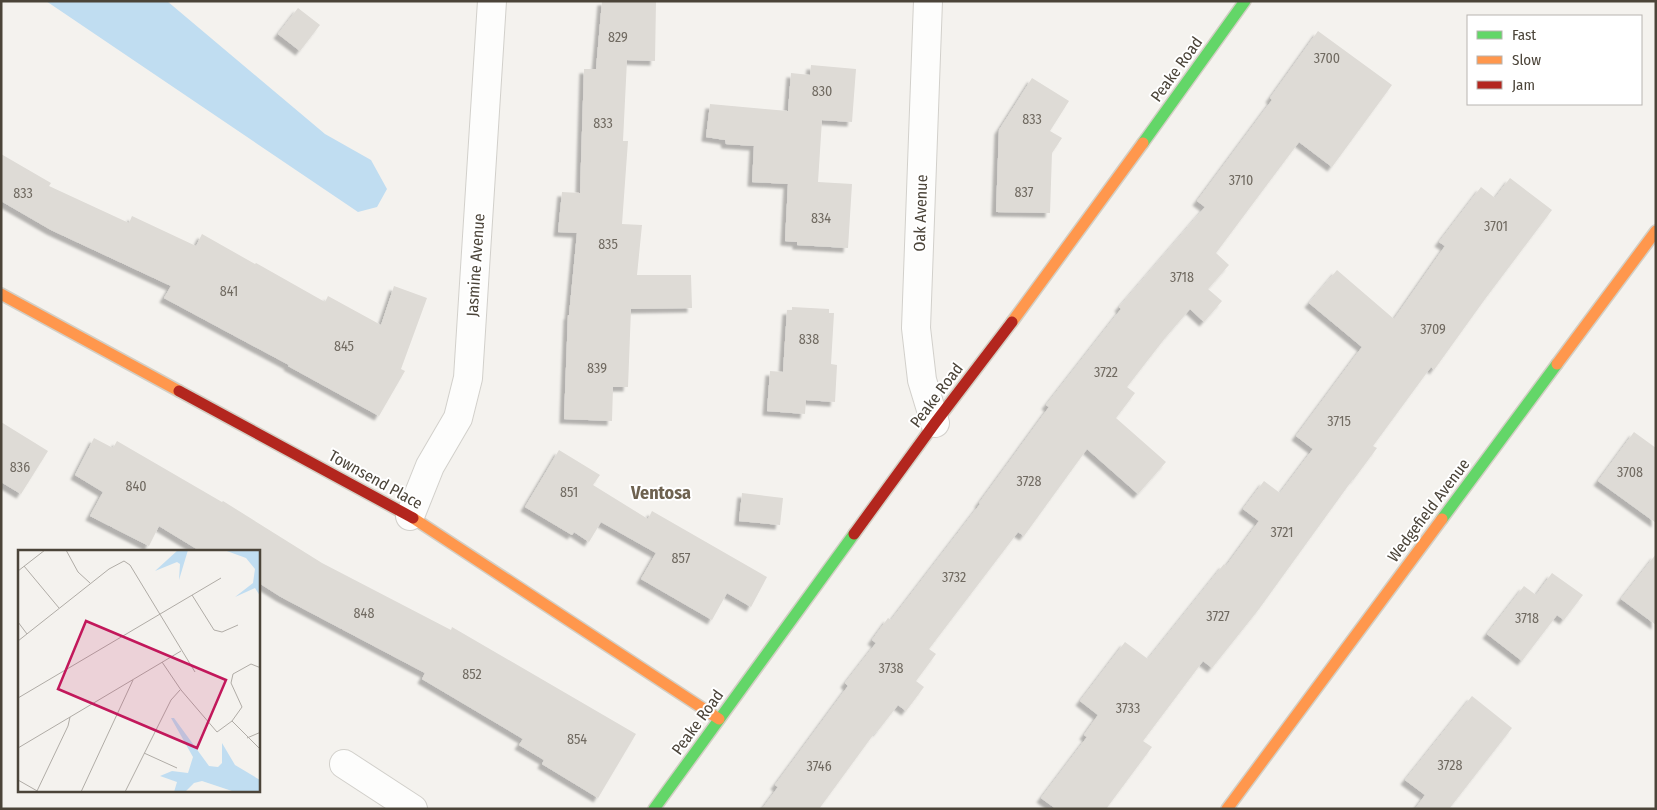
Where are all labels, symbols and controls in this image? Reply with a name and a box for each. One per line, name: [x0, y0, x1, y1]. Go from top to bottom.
legend: [1467, 15, 1642, 105]
text: Fast: [1512, 26, 1536, 44]
house number: 829: [608, 29, 628, 46]
street label: Peake Road: [1146, 33, 1206, 105]
house number: 3700: [1314, 50, 1340, 67]
text: Slow: [1512, 51, 1541, 69]
text: Jam: [1512, 76, 1535, 94]
house number: 830: [812, 83, 832, 100]
house number: 833: [1022, 111, 1042, 128]
house number: 833: [593, 115, 613, 132]
house number: 3710: [1229, 172, 1253, 189]
street label: Oak Avenue: [910, 174, 931, 252]
house number: 837: [1015, 184, 1034, 201]
house number: 833: [13, 185, 33, 202]
house number: 834: [811, 210, 831, 227]
street label: Jasmine Avenue: [462, 213, 489, 317]
house number: 3701: [1484, 218, 1508, 235]
house number: 835: [598, 236, 618, 253]
house number: 3718: [1170, 269, 1194, 286]
house number: 841: [220, 283, 238, 300]
house number: 3709: [1420, 321, 1446, 338]
house number: 838: [799, 331, 819, 348]
house number: 845: [334, 338, 354, 355]
street label: Peake Road: [906, 359, 967, 431]
house number: 839: [587, 360, 607, 377]
house number: 3722: [1094, 364, 1118, 381]
house number: 3715: [1327, 413, 1351, 430]
street label: Townsend Place: [326, 446, 426, 513]
street label: Wedgefield Avenue: [1383, 455, 1473, 566]
house number: 836: [10, 459, 30, 476]
house number: 3708: [1617, 464, 1643, 481]
house number: 3728: [1017, 473, 1041, 490]
house number: 840: [125, 478, 147, 495]
district label: Ventosa: [630, 482, 691, 504]
house number: 851: [560, 484, 578, 501]
house number: 3721: [1270, 524, 1294, 541]
inset map: [18, 550, 260, 792]
house number: 857: [672, 550, 691, 567]
house number: 3732: [942, 569, 966, 586]
house number: 848: [354, 605, 374, 622]
house number: 3727: [1206, 608, 1230, 625]
house number: 3718: [1515, 610, 1539, 627]
house number: 3738: [878, 660, 904, 677]
house number: 852: [462, 666, 482, 683]
street label: Peake Road: [667, 686, 727, 758]
house number: 3733: [1116, 700, 1140, 717]
house number: 854: [567, 731, 587, 748]
house number: 3728: [1438, 757, 1462, 774]
house number: 3746: [806, 758, 832, 775]

